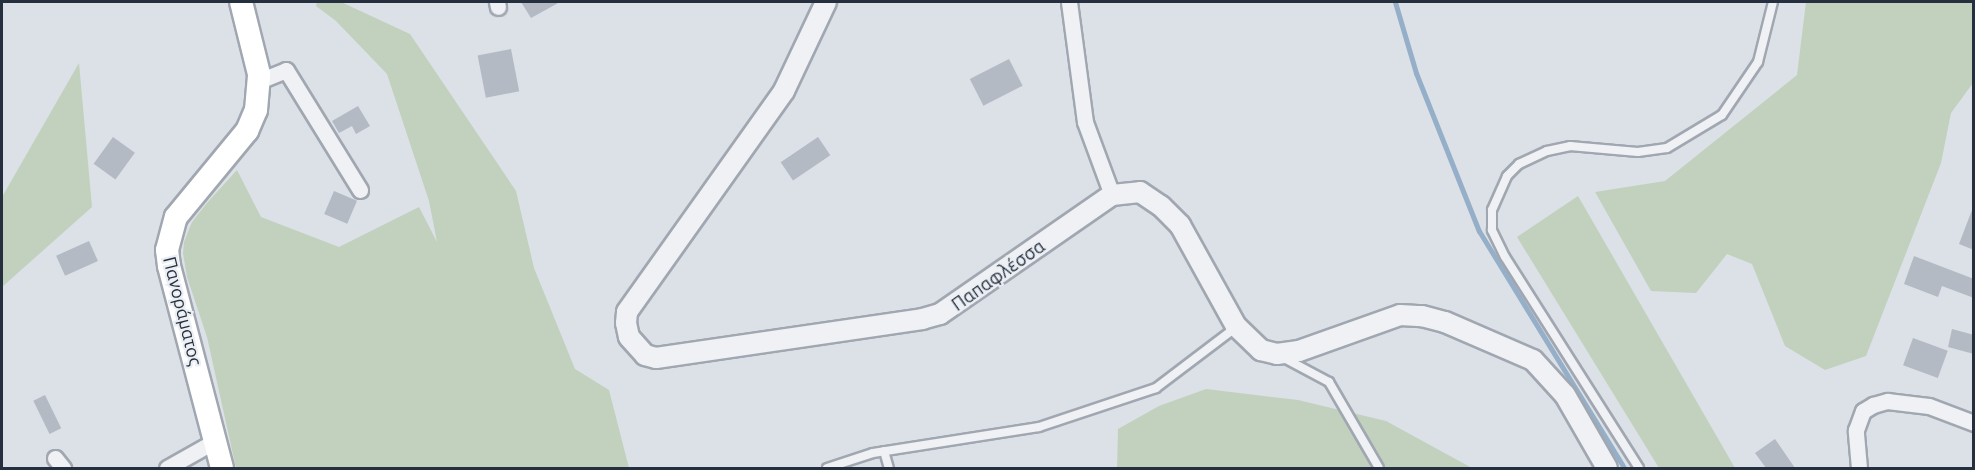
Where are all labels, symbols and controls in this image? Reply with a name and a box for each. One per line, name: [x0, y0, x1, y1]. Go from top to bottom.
street label: Παπαφλέσσα: [947, 235, 1049, 315]
street label: Πανοράματος: [159, 254, 207, 368]

